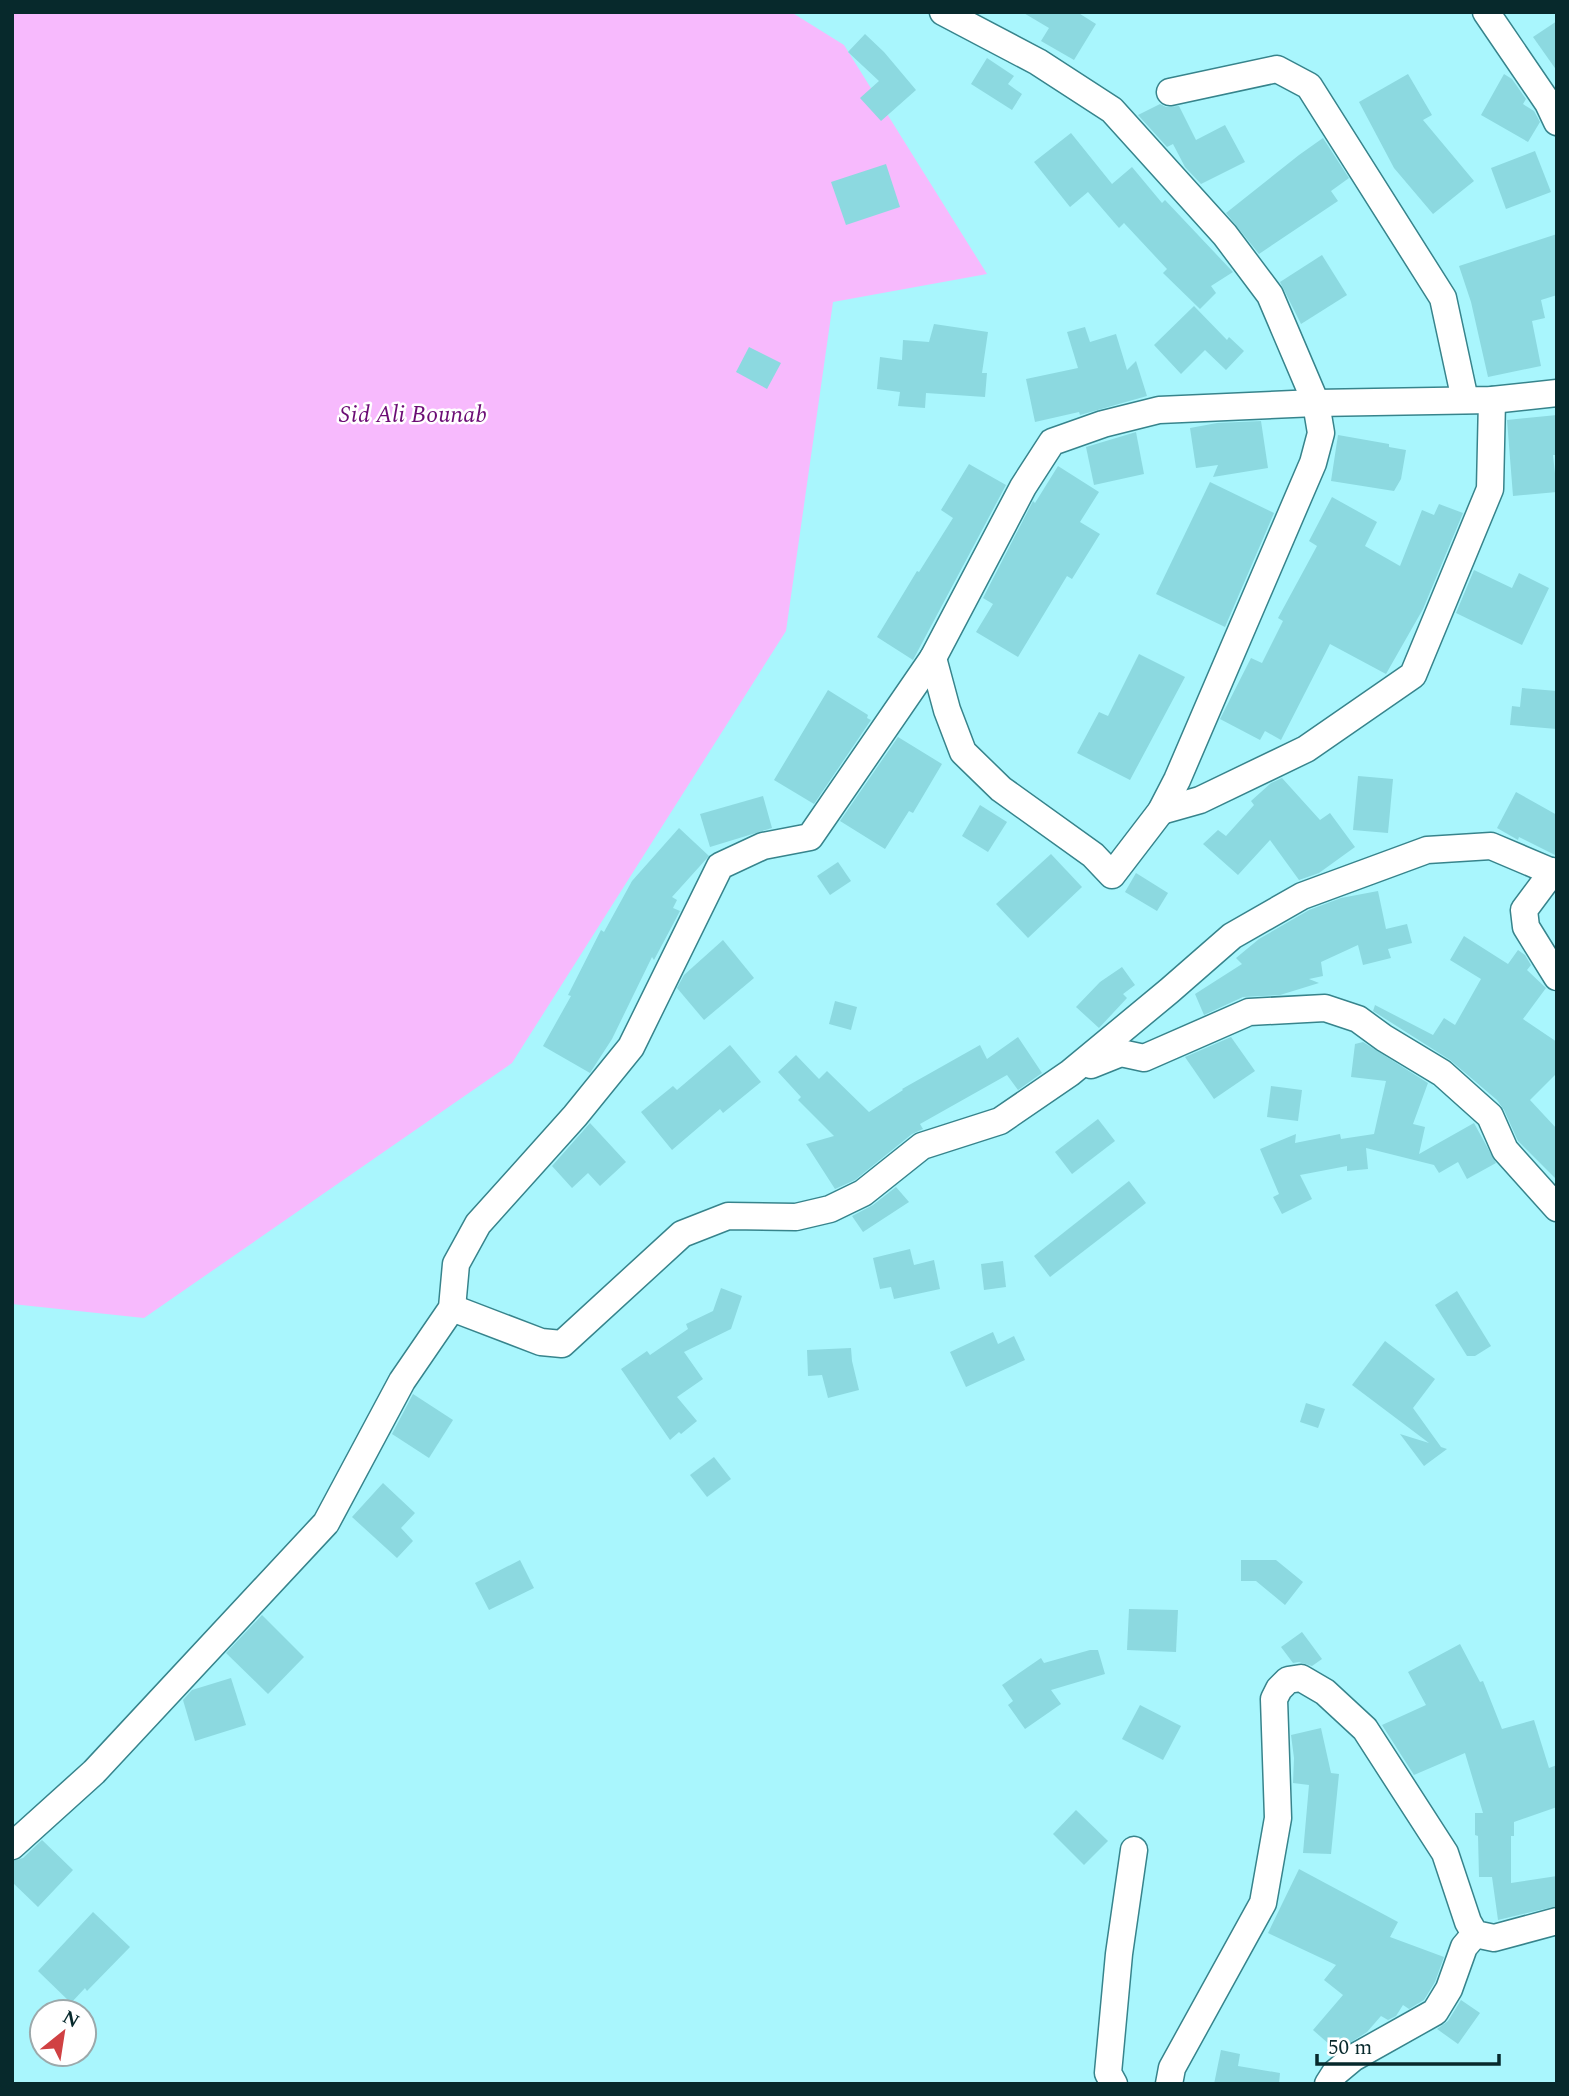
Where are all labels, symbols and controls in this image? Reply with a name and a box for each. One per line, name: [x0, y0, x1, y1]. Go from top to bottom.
park label: Sid Ali Bounab: [339, 397, 487, 433]
north arrow: [28, 1998, 98, 2068]
text: N: [57, 2003, 85, 2036]
scale bar: [1317, 2022, 1499, 2066]
text: 50 m: [1328, 2032, 1372, 2064]

